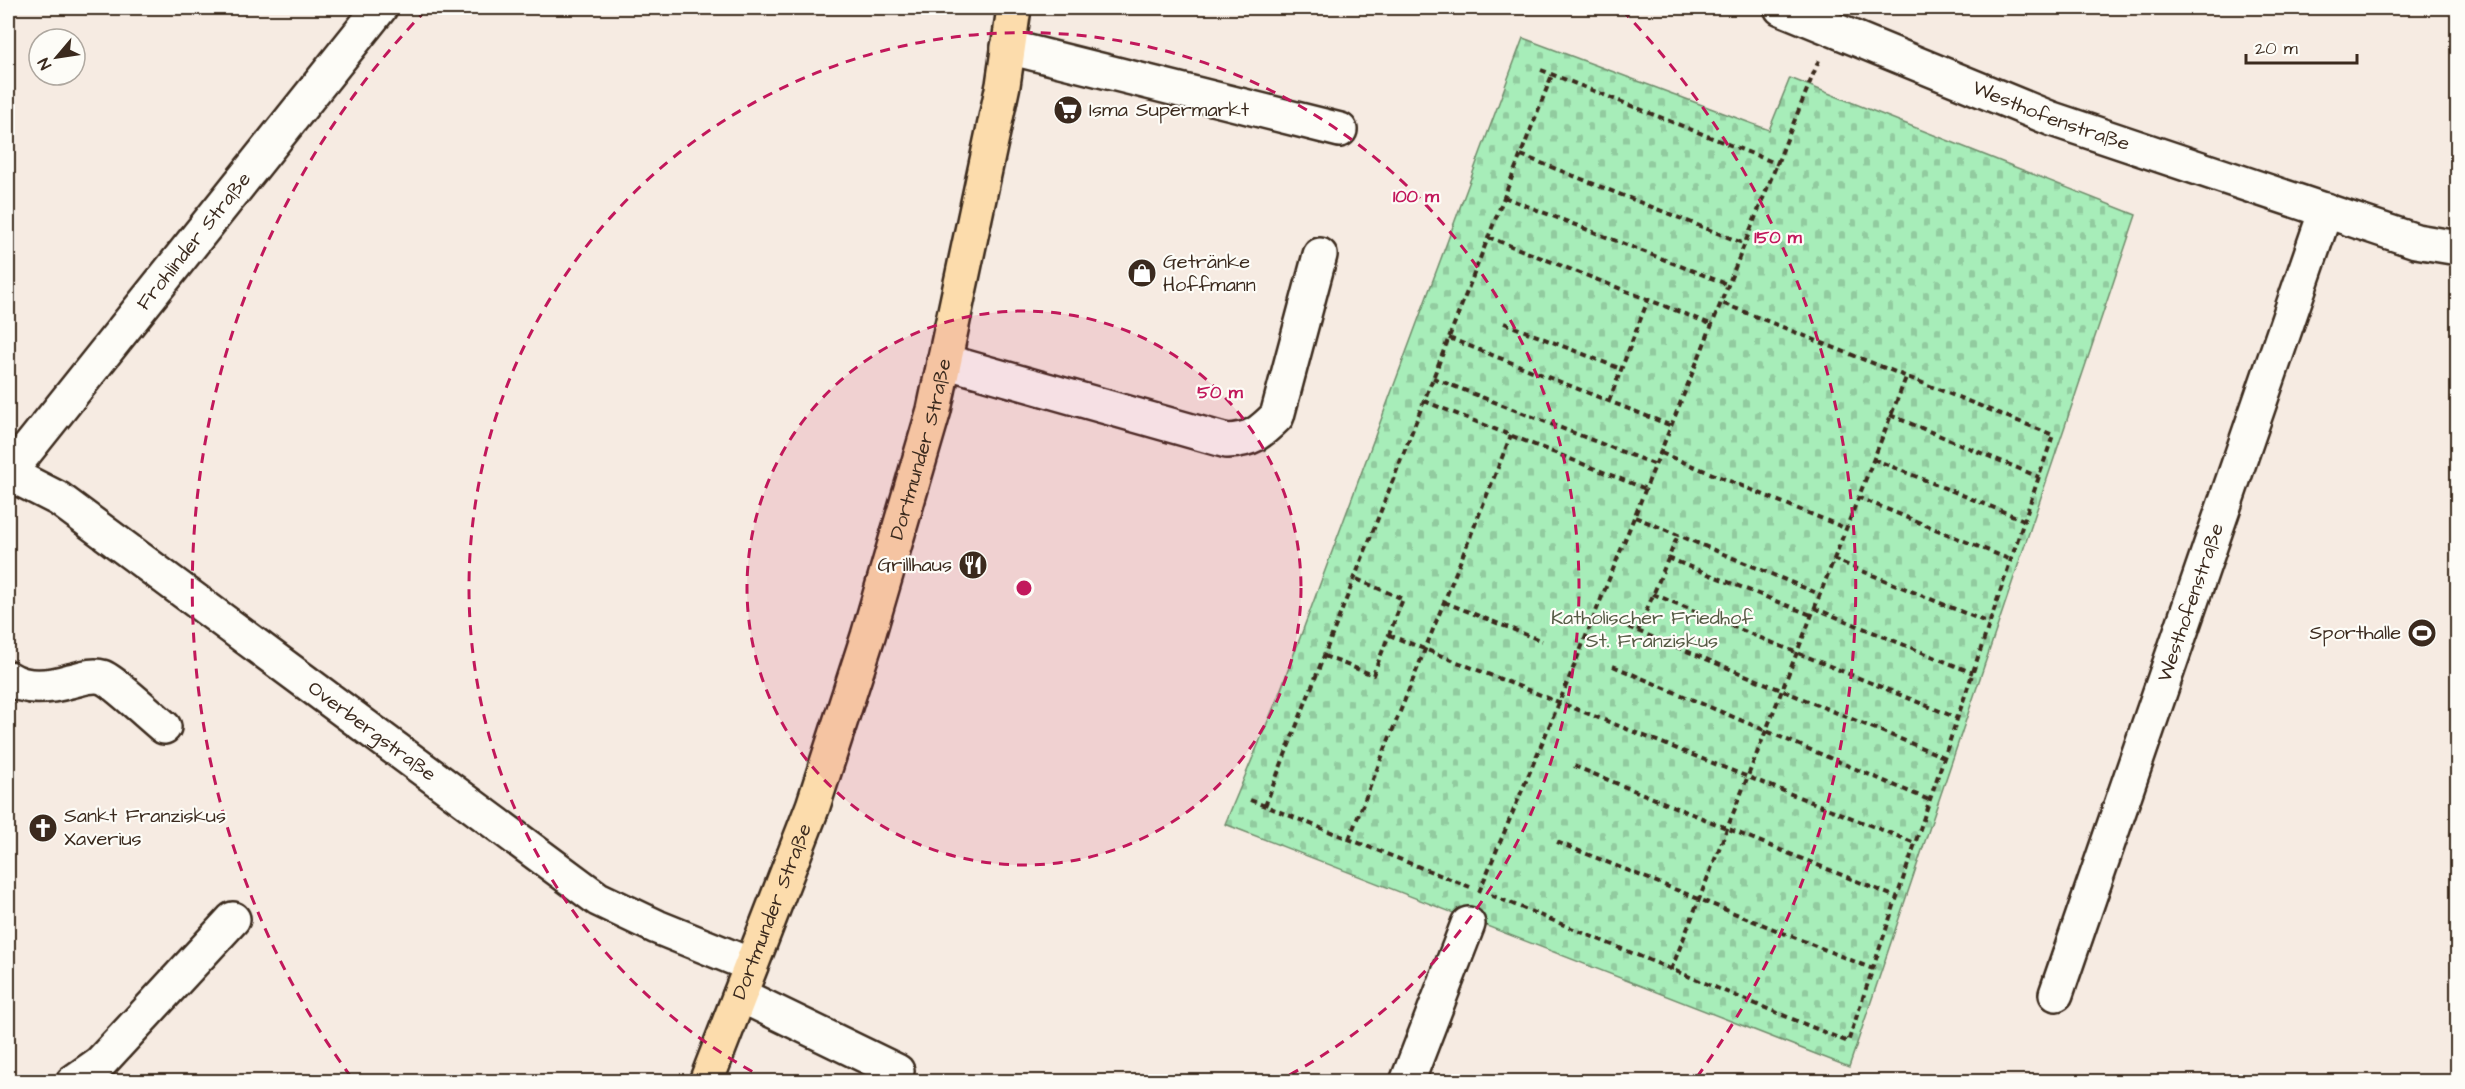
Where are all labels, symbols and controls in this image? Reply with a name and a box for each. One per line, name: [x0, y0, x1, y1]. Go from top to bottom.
north arrow: [27, 27, 87, 87]
scale bar: [2246, 27, 2357, 65]
text: 20 m: [2255, 36, 2298, 61]
text: N: [33, 54, 57, 74]
street label: Westhofenstraße: [1968, 74, 2134, 158]
supermarket icon: Isma Supermarkt: [1052, 94, 1084, 126]
place label: Isma Supermarkt: [1089, 96, 1249, 124]
street label: Frohlinder Straße: [130, 166, 258, 316]
text: 100 m: [1393, 184, 1440, 209]
text: 150 m: [1754, 225, 1803, 250]
place label: Getränke Hoffmann: [1163, 248, 1256, 299]
shop icon: Getränke Hoffmann: [1126, 257, 1158, 289]
street label: Dortmunder Straße: [883, 356, 959, 543]
text: 50 m: [1197, 380, 1244, 405]
street label: Westhofenstraße: [2151, 519, 2231, 686]
restaurant icon: Grillhaus: [957, 549, 989, 581]
place label: Grillhaus: [878, 551, 952, 579]
centre of rings: [1014, 578, 1034, 598]
park label: Katholischer Friedhof St. Franziskus: [1551, 604, 1753, 655]
sports icon: Sporthalle: [2406, 617, 2438, 649]
place label: Sporthalle: [2309, 619, 2401, 647]
street label: Overbergstraße: [302, 674, 442, 788]
place label: Sankt Franziskus Xaverius: [64, 802, 226, 853]
church icon: Sankt Franziskus Xaverius: [27, 812, 59, 844]
street label: Dortmunder Straße: [725, 819, 819, 1003]

